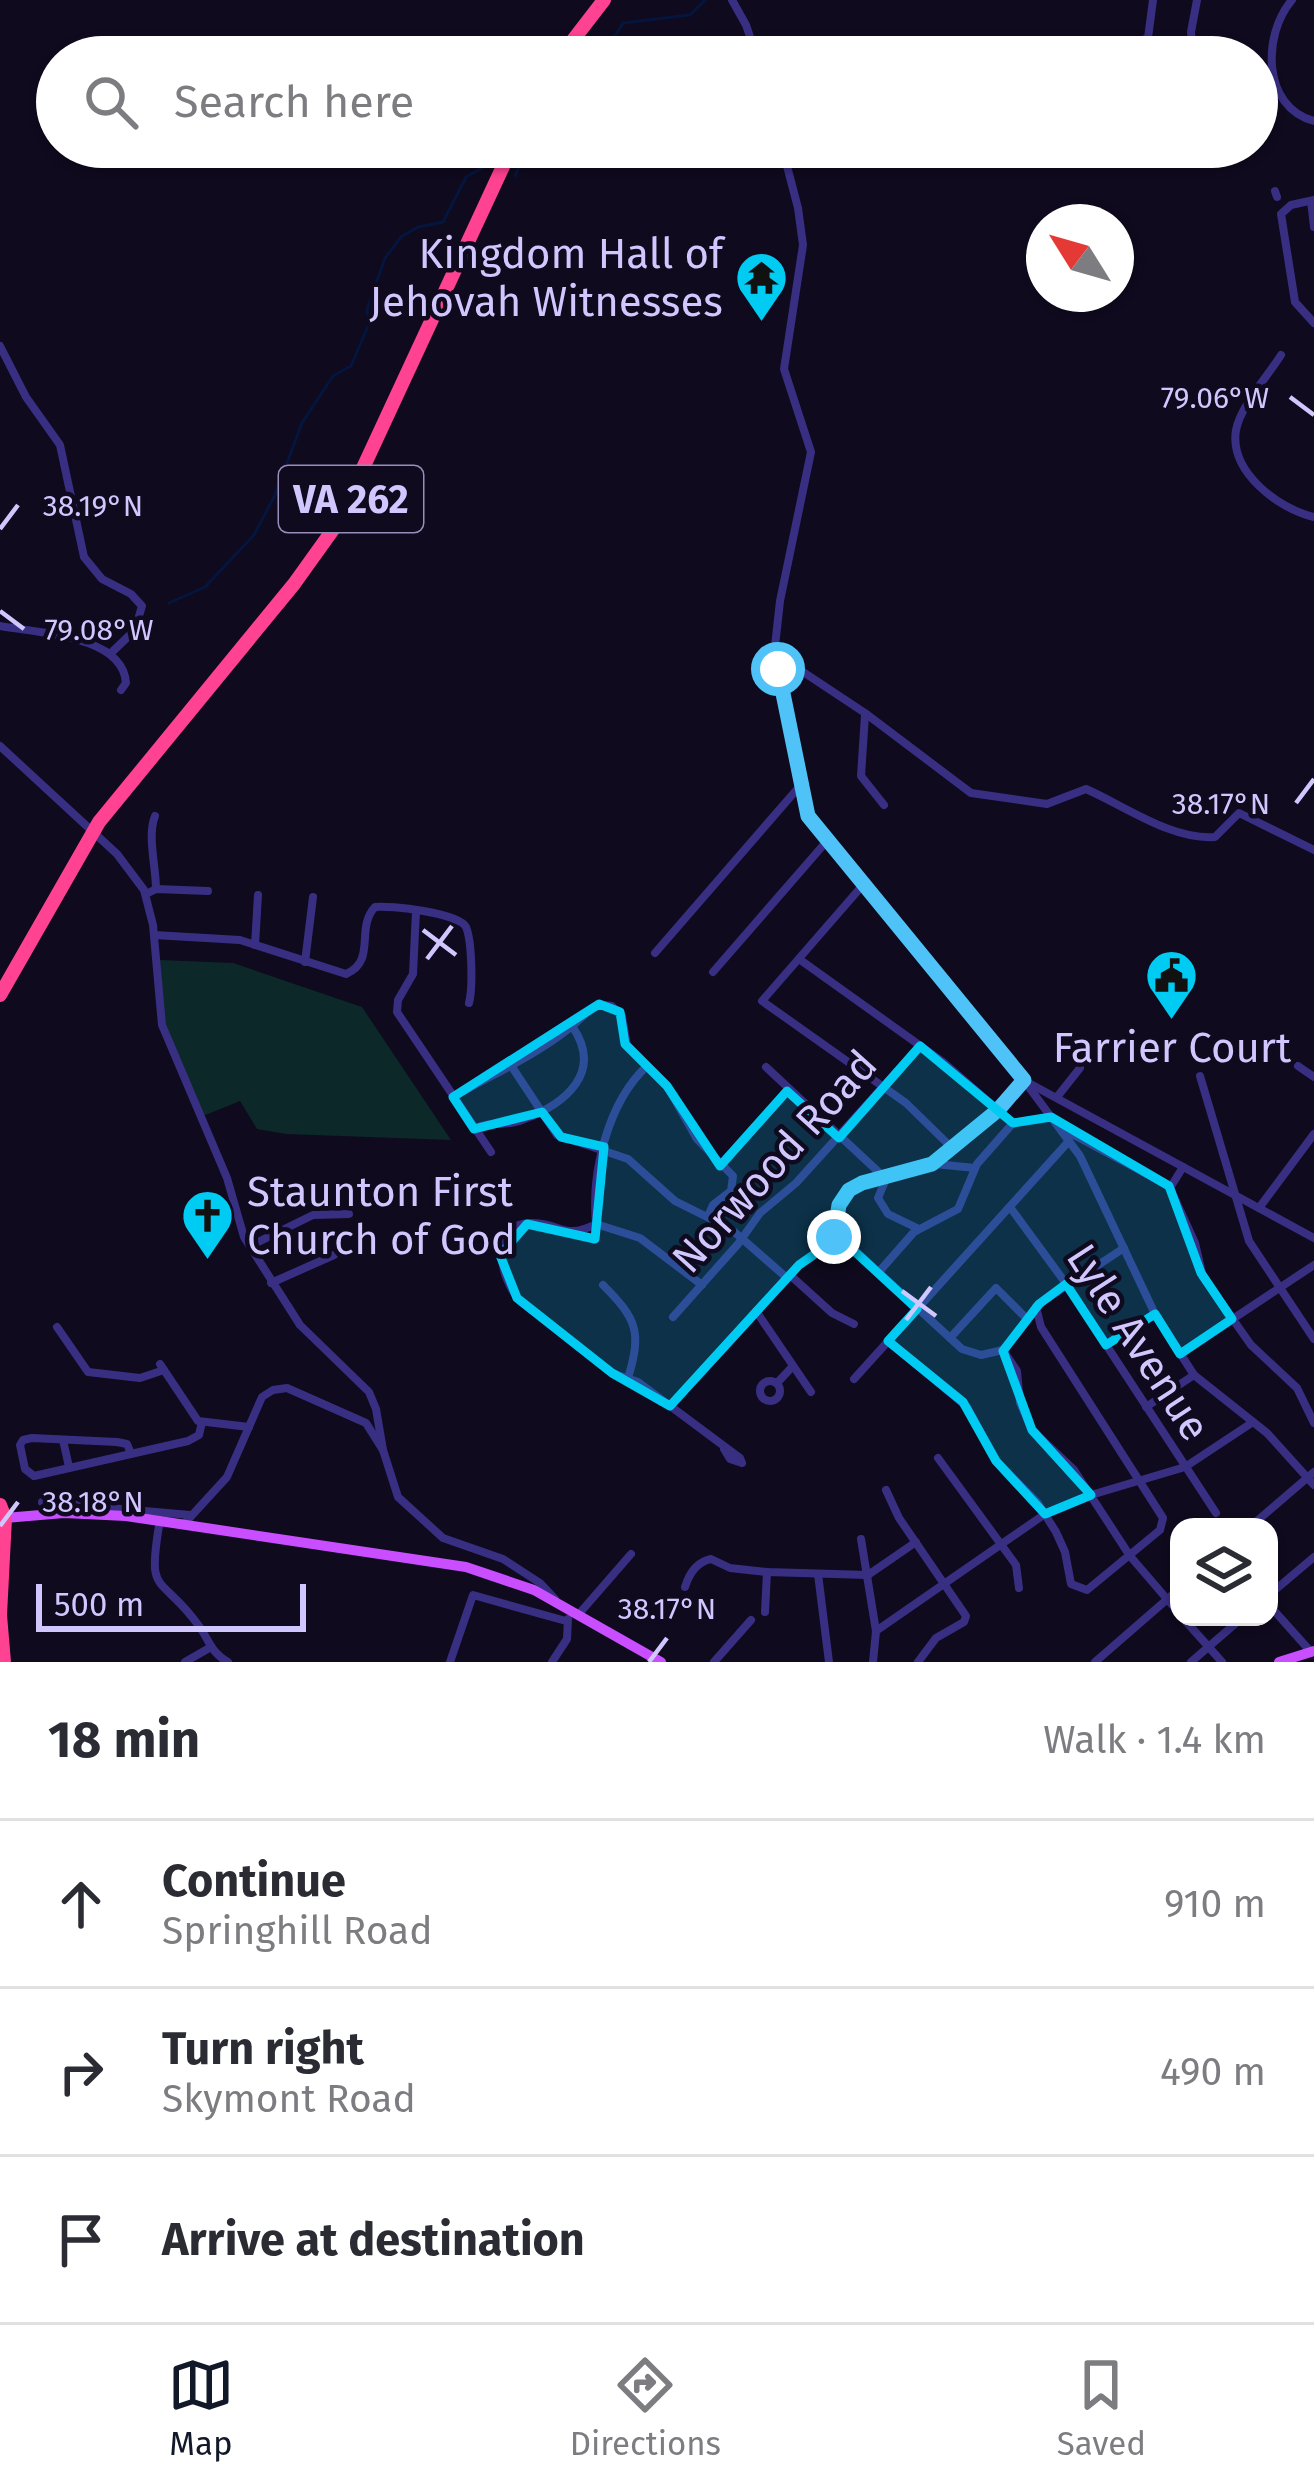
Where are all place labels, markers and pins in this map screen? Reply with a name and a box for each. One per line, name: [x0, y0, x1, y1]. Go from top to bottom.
place label: Kingdom Hall of Jehovah Witnesses: [369, 229, 726, 327]
temple icon: Kingdom Hall of Jehovah Witnesses: [734, 249, 790, 323]
public building icon: Farrier Court: [1144, 947, 1200, 1021]
place label: Farrier Court: [1053, 1023, 1292, 1073]
place label: Staunton First Church of God: [247, 1167, 516, 1265]
church icon: Staunton First Church of God: [180, 1187, 236, 1261]

